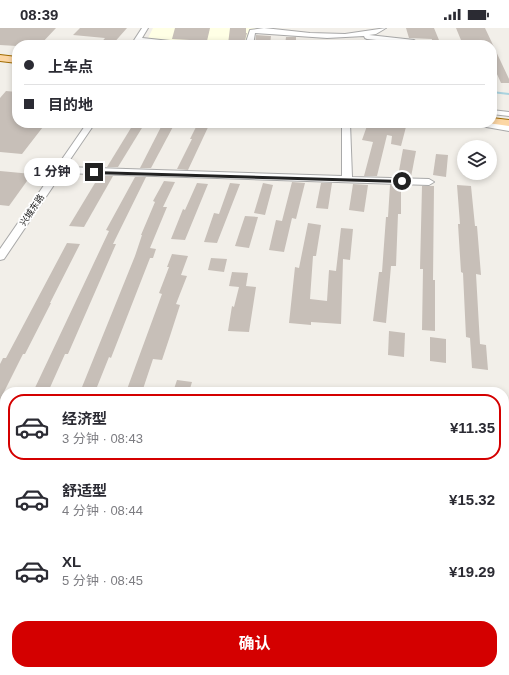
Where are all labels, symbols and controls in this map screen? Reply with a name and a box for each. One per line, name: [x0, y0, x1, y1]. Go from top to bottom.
text: 08:39: [20, 6, 58, 23]
text: 上车点: [48, 58, 93, 75]
text: 目的地: [48, 96, 93, 113]
map controls: [457, 140, 497, 180]
button: layers: [457, 140, 497, 180]
callout: 1 分钟: [24, 158, 80, 186]
route end: [85, 163, 103, 181]
text: 1 分钟: [34, 164, 70, 179]
route start: [393, 172, 411, 190]
street label: 兴城东路: [18, 192, 46, 228]
icon: car: [14, 409, 50, 445]
text: 经济型: [62, 410, 107, 427]
text: ¥11.35: [450, 419, 495, 436]
text: 3 分钟 · 08:43: [62, 431, 143, 446]
icon: car: [14, 481, 50, 517]
text: 舒适型: [62, 482, 107, 499]
text: ¥15.32: [449, 491, 495, 508]
text: 4 分钟 · 08:44: [62, 503, 143, 518]
icon: car: [14, 553, 50, 589]
text: XL: [62, 553, 81, 570]
text: ¥19.29: [449, 563, 495, 580]
text: 5 分钟 · 08:45: [62, 573, 143, 588]
button: 确认: [12, 621, 497, 667]

